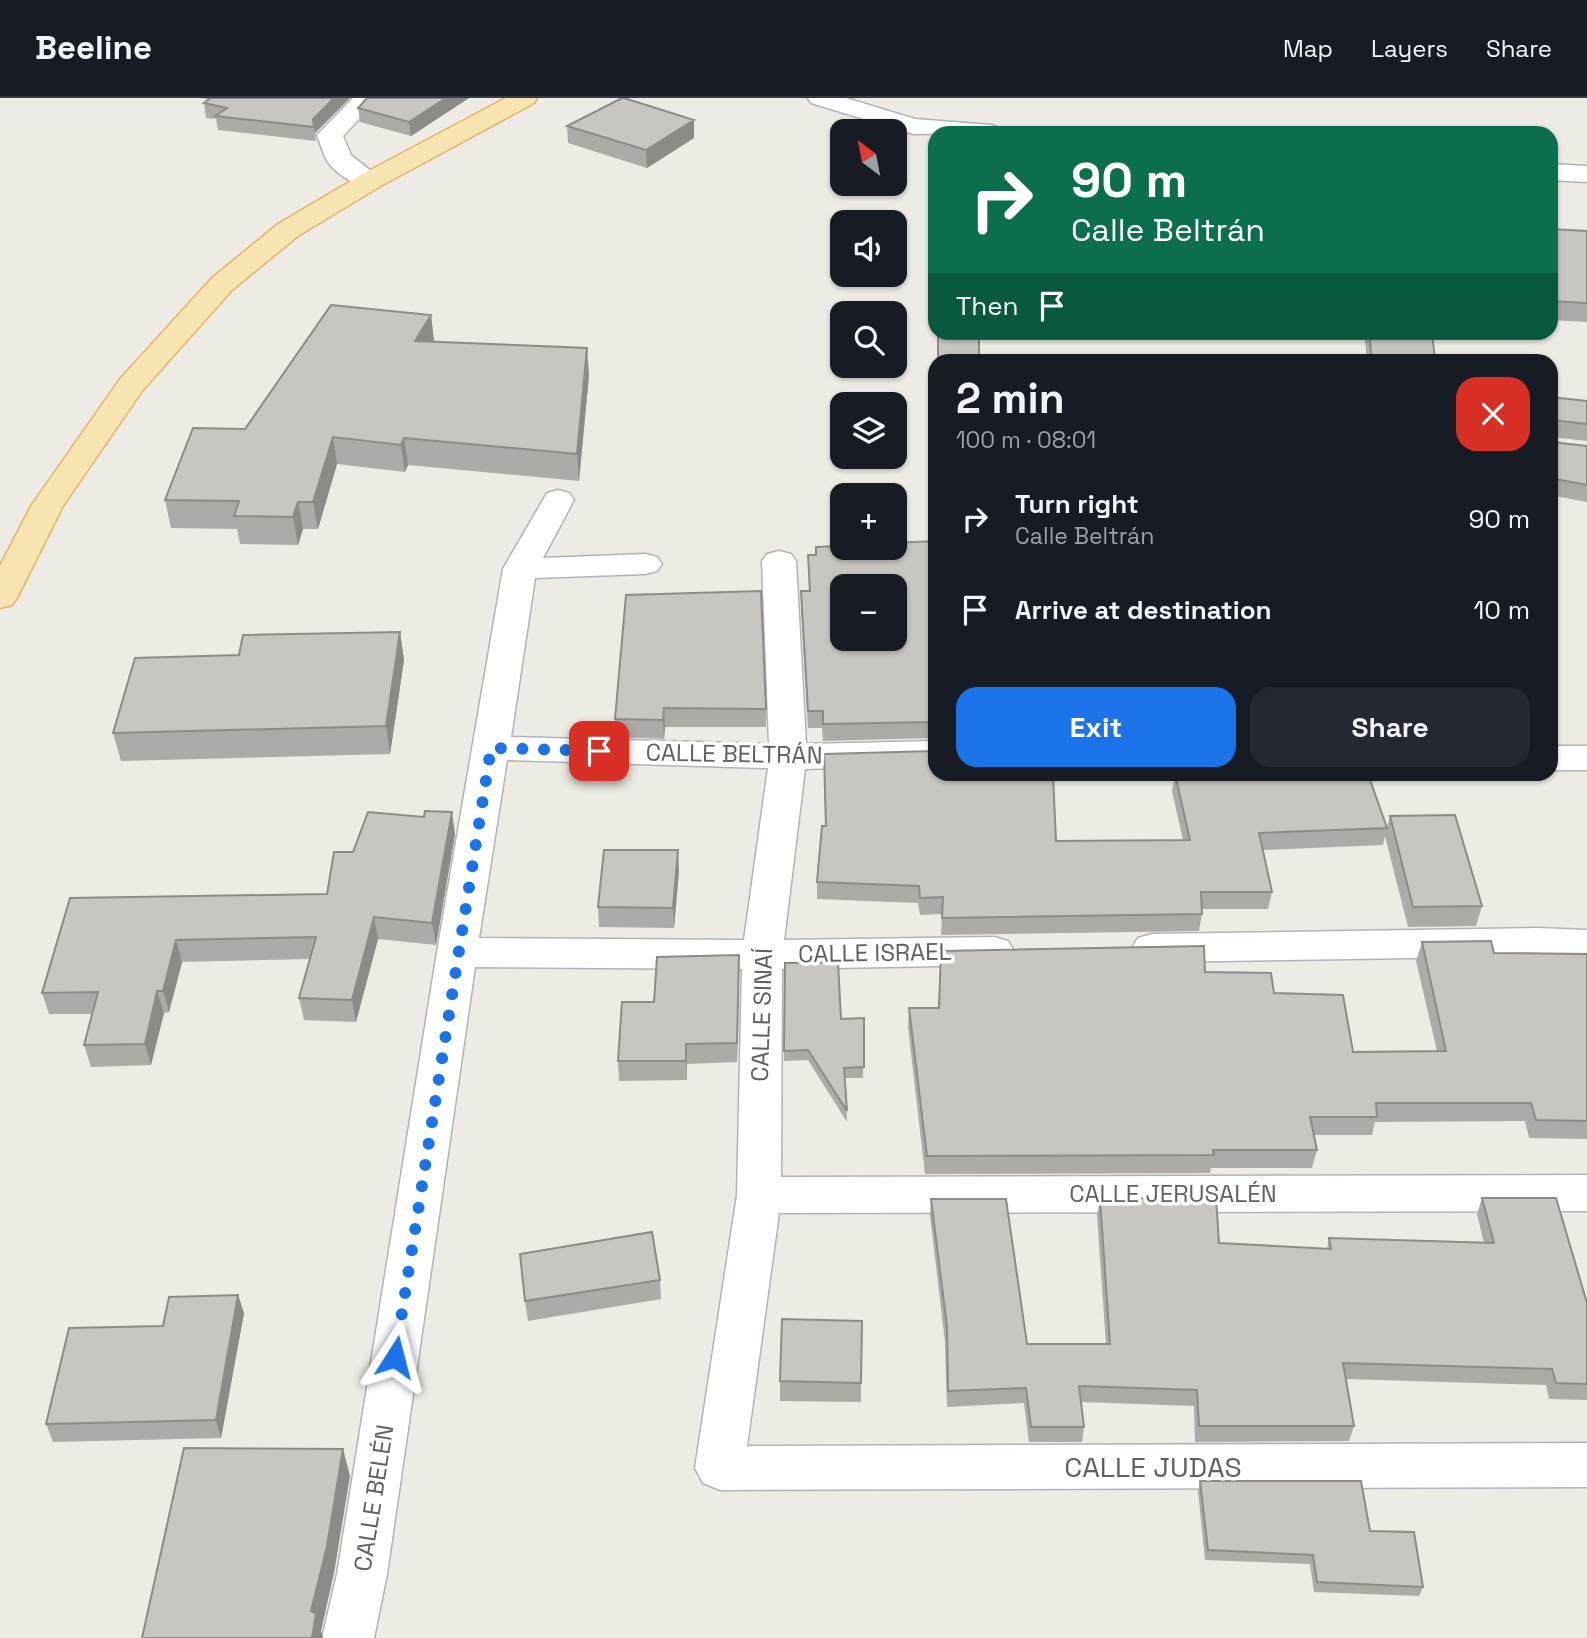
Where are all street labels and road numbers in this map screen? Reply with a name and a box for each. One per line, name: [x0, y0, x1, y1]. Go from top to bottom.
street label: CALLE BELTRÁN: [645, 736, 823, 771]
street label: CALLE ISRAEL: [798, 936, 952, 969]
street label: CALLE SINAÍ: [744, 947, 779, 1082]
street label: CALLE JERUSALÉN: [1069, 1178, 1277, 1209]
street label: CALLE BELÉN: [347, 1422, 400, 1574]
street label: CALLE JUDAS: [1064, 1449, 1242, 1485]

